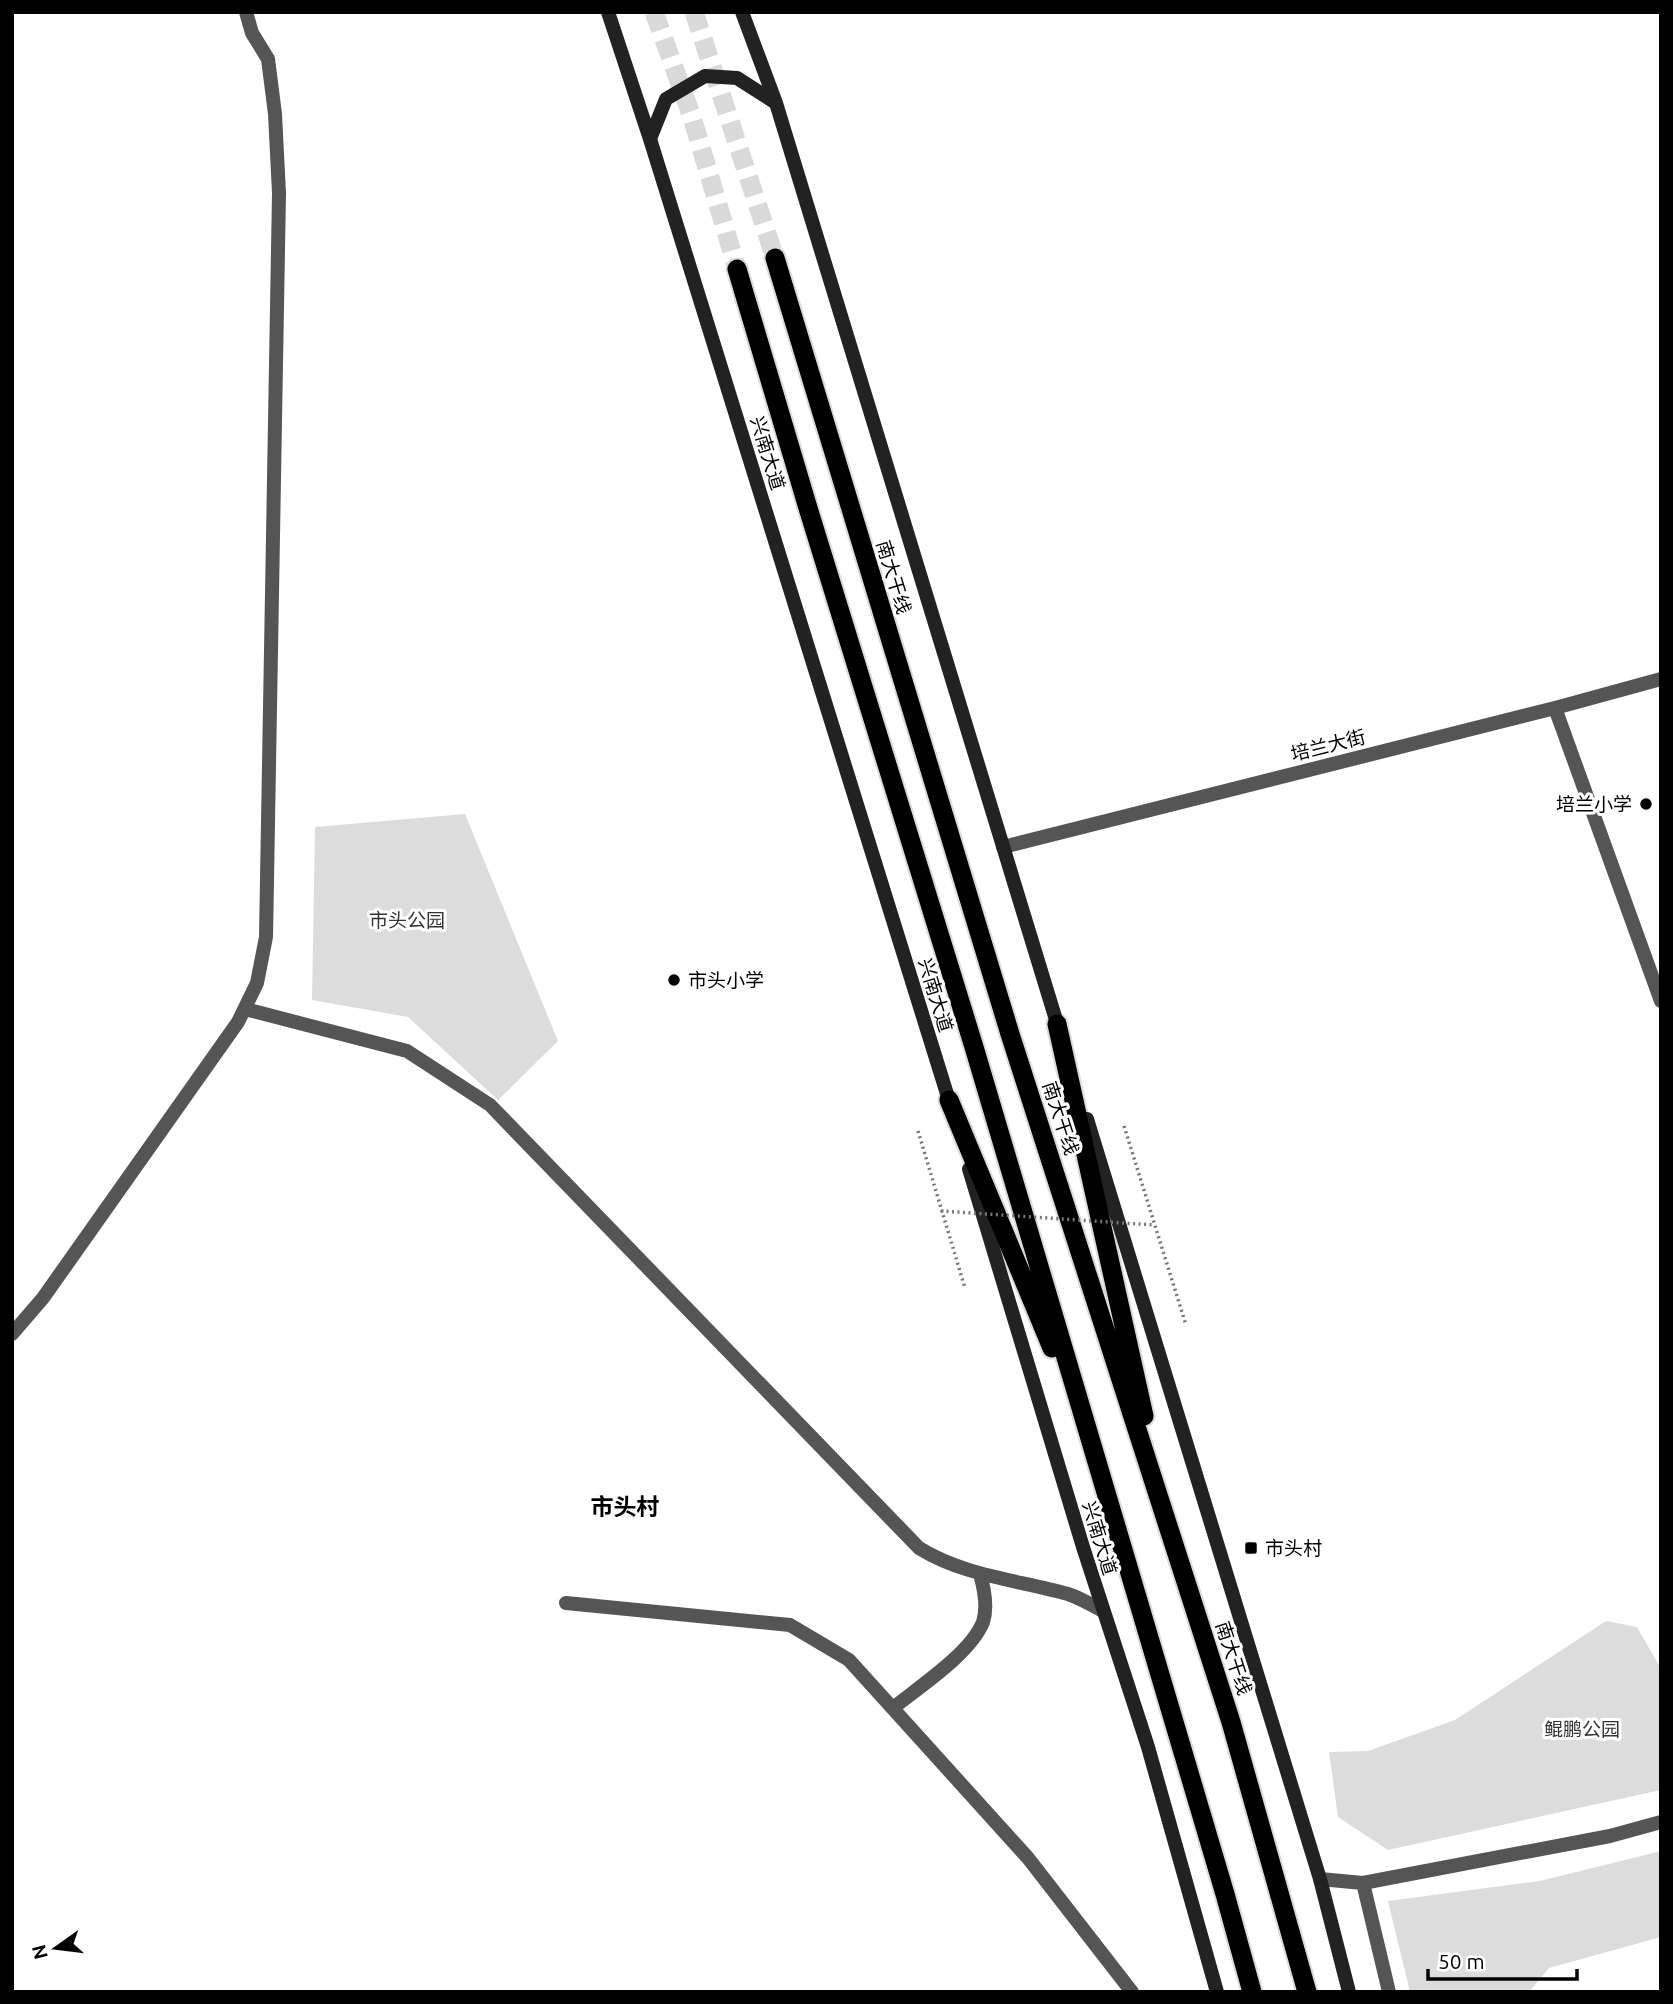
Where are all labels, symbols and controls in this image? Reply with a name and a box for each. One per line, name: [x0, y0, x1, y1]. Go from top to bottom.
street label: 兴南大道: [746, 413, 790, 493]
street label: 南大干线: [872, 537, 916, 617]
street label: 培兰大街: [1288, 725, 1368, 765]
place label: 培兰小学: [1556, 793, 1632, 815]
marker: 培兰小学: [1638, 796, 1654, 812]
park label: 市头公园: [369, 909, 445, 931]
street label: 兴南大道: [914, 955, 958, 1035]
place label: 市头小学: [688, 969, 764, 991]
marker: 市头小学: [666, 972, 682, 988]
street label: 南大干线: [1039, 1078, 1083, 1158]
district label: 市头村: [591, 1494, 660, 1519]
street label: 兴南大道: [1078, 1498, 1122, 1578]
place label: 市头村: [1265, 1537, 1322, 1559]
marker: 市头村: [1243, 1540, 1259, 1556]
street label: 南大干线: [1212, 1618, 1256, 1698]
park label: 鲲鹏公园: [1544, 1718, 1620, 1740]
north arrow: [21, 1913, 91, 1983]
scale bar: [1428, 1938, 1577, 1982]
text: N: [27, 1943, 52, 1962]
text: 50 m: [1438, 1949, 1485, 1973]

